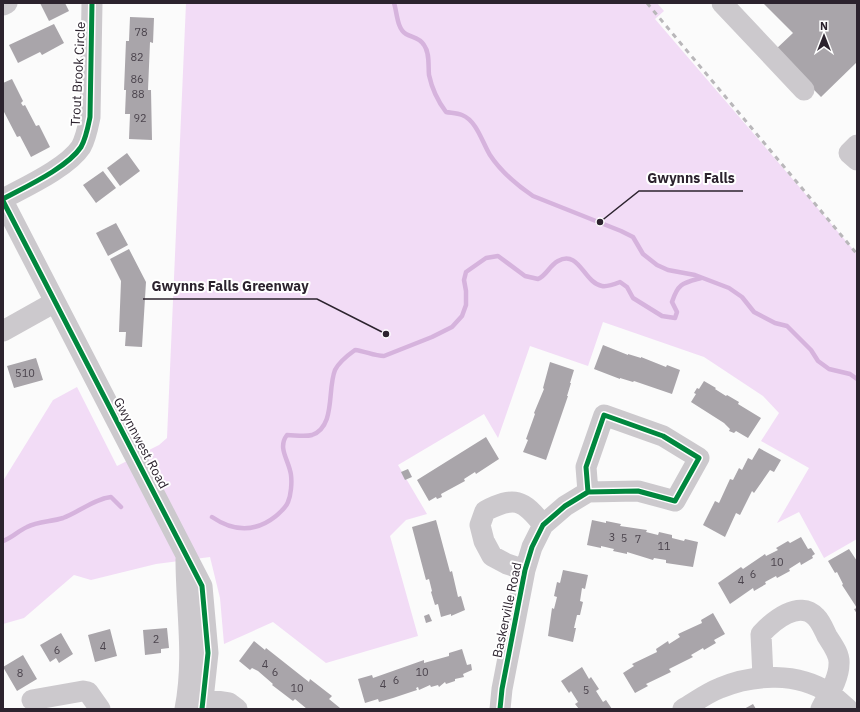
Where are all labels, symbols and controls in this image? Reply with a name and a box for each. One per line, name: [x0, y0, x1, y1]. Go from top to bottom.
north arrow: [804, 16, 844, 56]
text: N: [820, 19, 828, 33]
street label: Trout Brook Circle: [67, 21, 89, 127]
house number: 78: [134, 25, 148, 39]
house number: 82: [130, 50, 144, 64]
house number: 86: [130, 72, 144, 86]
house number: 88: [131, 87, 145, 101]
house number: 92: [133, 111, 147, 125]
callout: Gwynns Falls: [639, 165, 743, 191]
text: Gwynns Falls: [647, 169, 735, 187]
callout: Gwynns Falls Greenway: [143, 273, 317, 299]
text: Gwynns Falls Greenway: [151, 277, 309, 295]
house number: 510: [15, 366, 35, 380]
street label: Gwynnwest Road: [110, 394, 172, 492]
house number: 3: [609, 530, 615, 544]
house number: 5: [621, 531, 627, 545]
house number: 7: [635, 532, 641, 546]
house number: 11: [657, 539, 671, 553]
house number: 10: [770, 555, 784, 569]
street label: Baskerville Road: [489, 561, 525, 659]
house number: 6: [750, 567, 756, 581]
house number: 4: [738, 573, 745, 587]
house number: 2: [153, 632, 159, 646]
house number: 4: [100, 639, 107, 653]
house number: 6: [54, 643, 60, 657]
house number: 4: [262, 657, 269, 671]
house number: 6: [272, 665, 278, 679]
house number: 10: [415, 665, 429, 679]
house number: 8: [17, 666, 23, 680]
house number: 6: [393, 673, 399, 687]
house number: 4: [380, 677, 387, 691]
house number: 10: [290, 681, 304, 695]
house number: 5: [583, 683, 589, 697]

